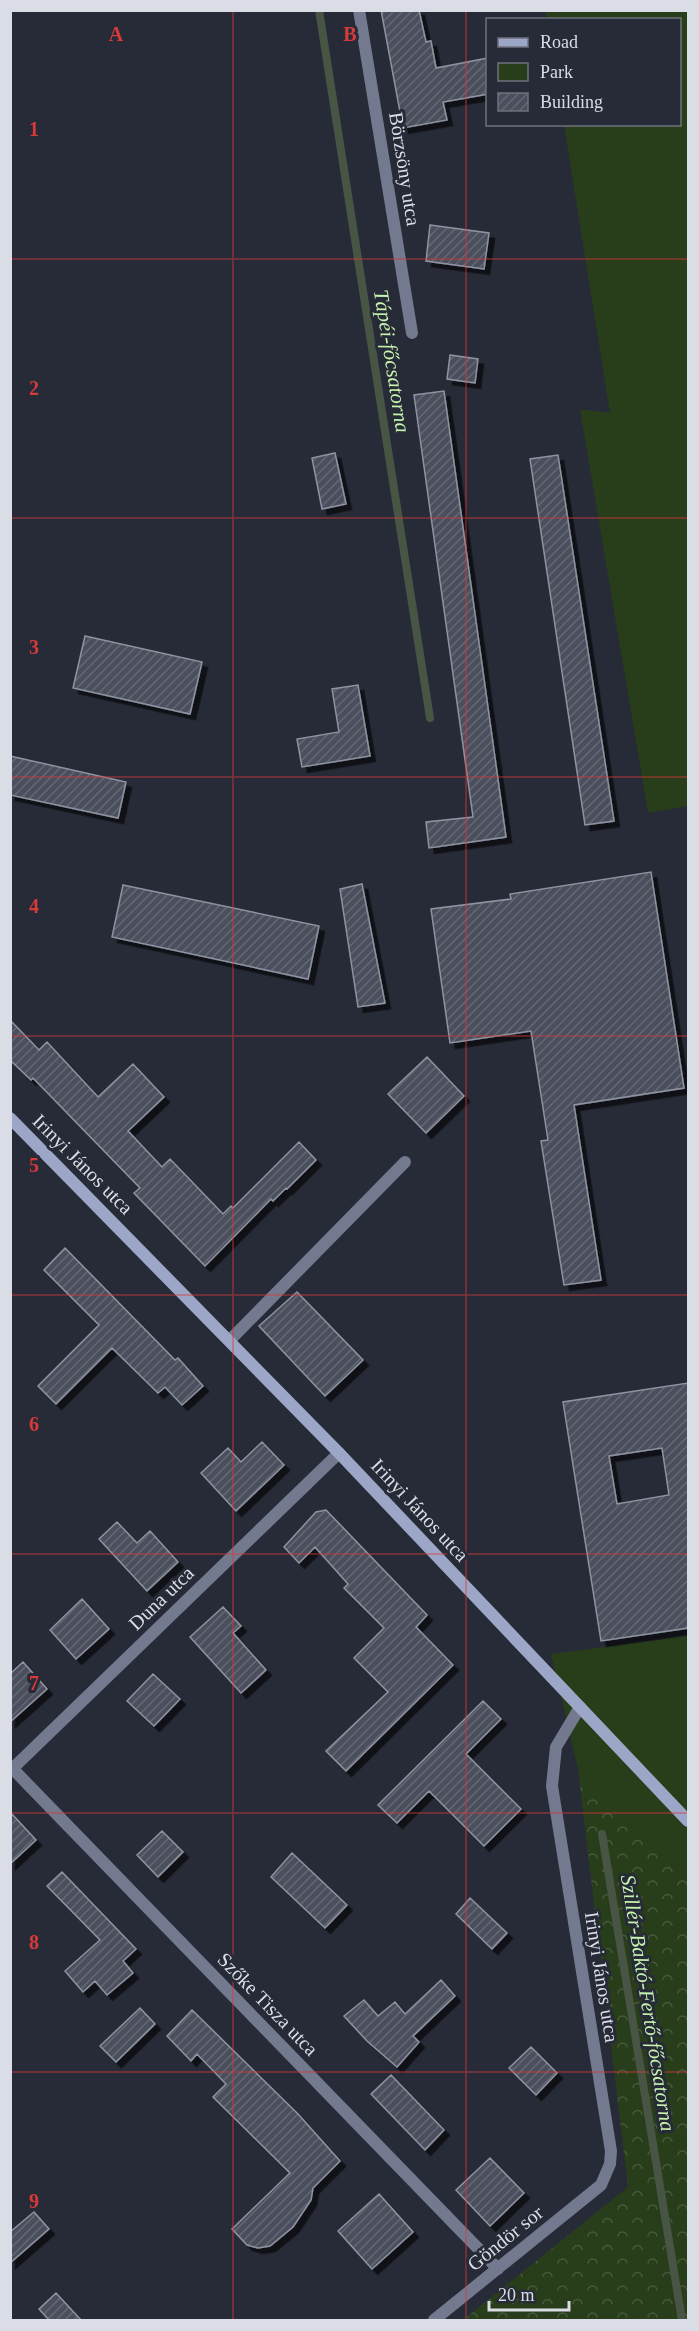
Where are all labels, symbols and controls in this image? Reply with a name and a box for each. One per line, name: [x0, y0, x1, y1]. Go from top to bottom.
legend: [486, 18, 681, 126]
text: A: [109, 23, 124, 45]
text: B: [343, 23, 357, 45]
text: Road: [540, 32, 578, 52]
text: Park: [540, 62, 573, 82]
text: Building: [540, 92, 603, 112]
street label: Börzsöny utca: [384, 110, 425, 228]
text: 1: [29, 118, 39, 140]
water label: Tápéi-főcsatorna: [369, 288, 415, 434]
text: 2: [29, 377, 39, 399]
text: 3: [29, 636, 39, 658]
text: 4: [29, 895, 39, 917]
street label: Irinyi János utca: [28, 1109, 138, 1219]
text: 5: [29, 1154, 39, 1176]
text: 6: [29, 1413, 39, 1435]
street label: Irinyi János utca: [366, 1454, 473, 1567]
street label: Duna utca: [124, 1562, 198, 1634]
text: 7: [29, 1672, 39, 1694]
water label: Szillér-Baktó-Fertő-főcsatorna: [616, 1873, 680, 2133]
street label: Irinyi János utca: [580, 1910, 623, 2044]
text: 8: [29, 1931, 39, 1953]
street label: Szőke Tisza utca: [213, 1948, 323, 2060]
text: 9: [29, 2190, 39, 2212]
street label: Göndör sor: [463, 2201, 547, 2275]
scale bar: [489, 2274, 568, 2312]
text: 20 m: [498, 2285, 535, 2305]

